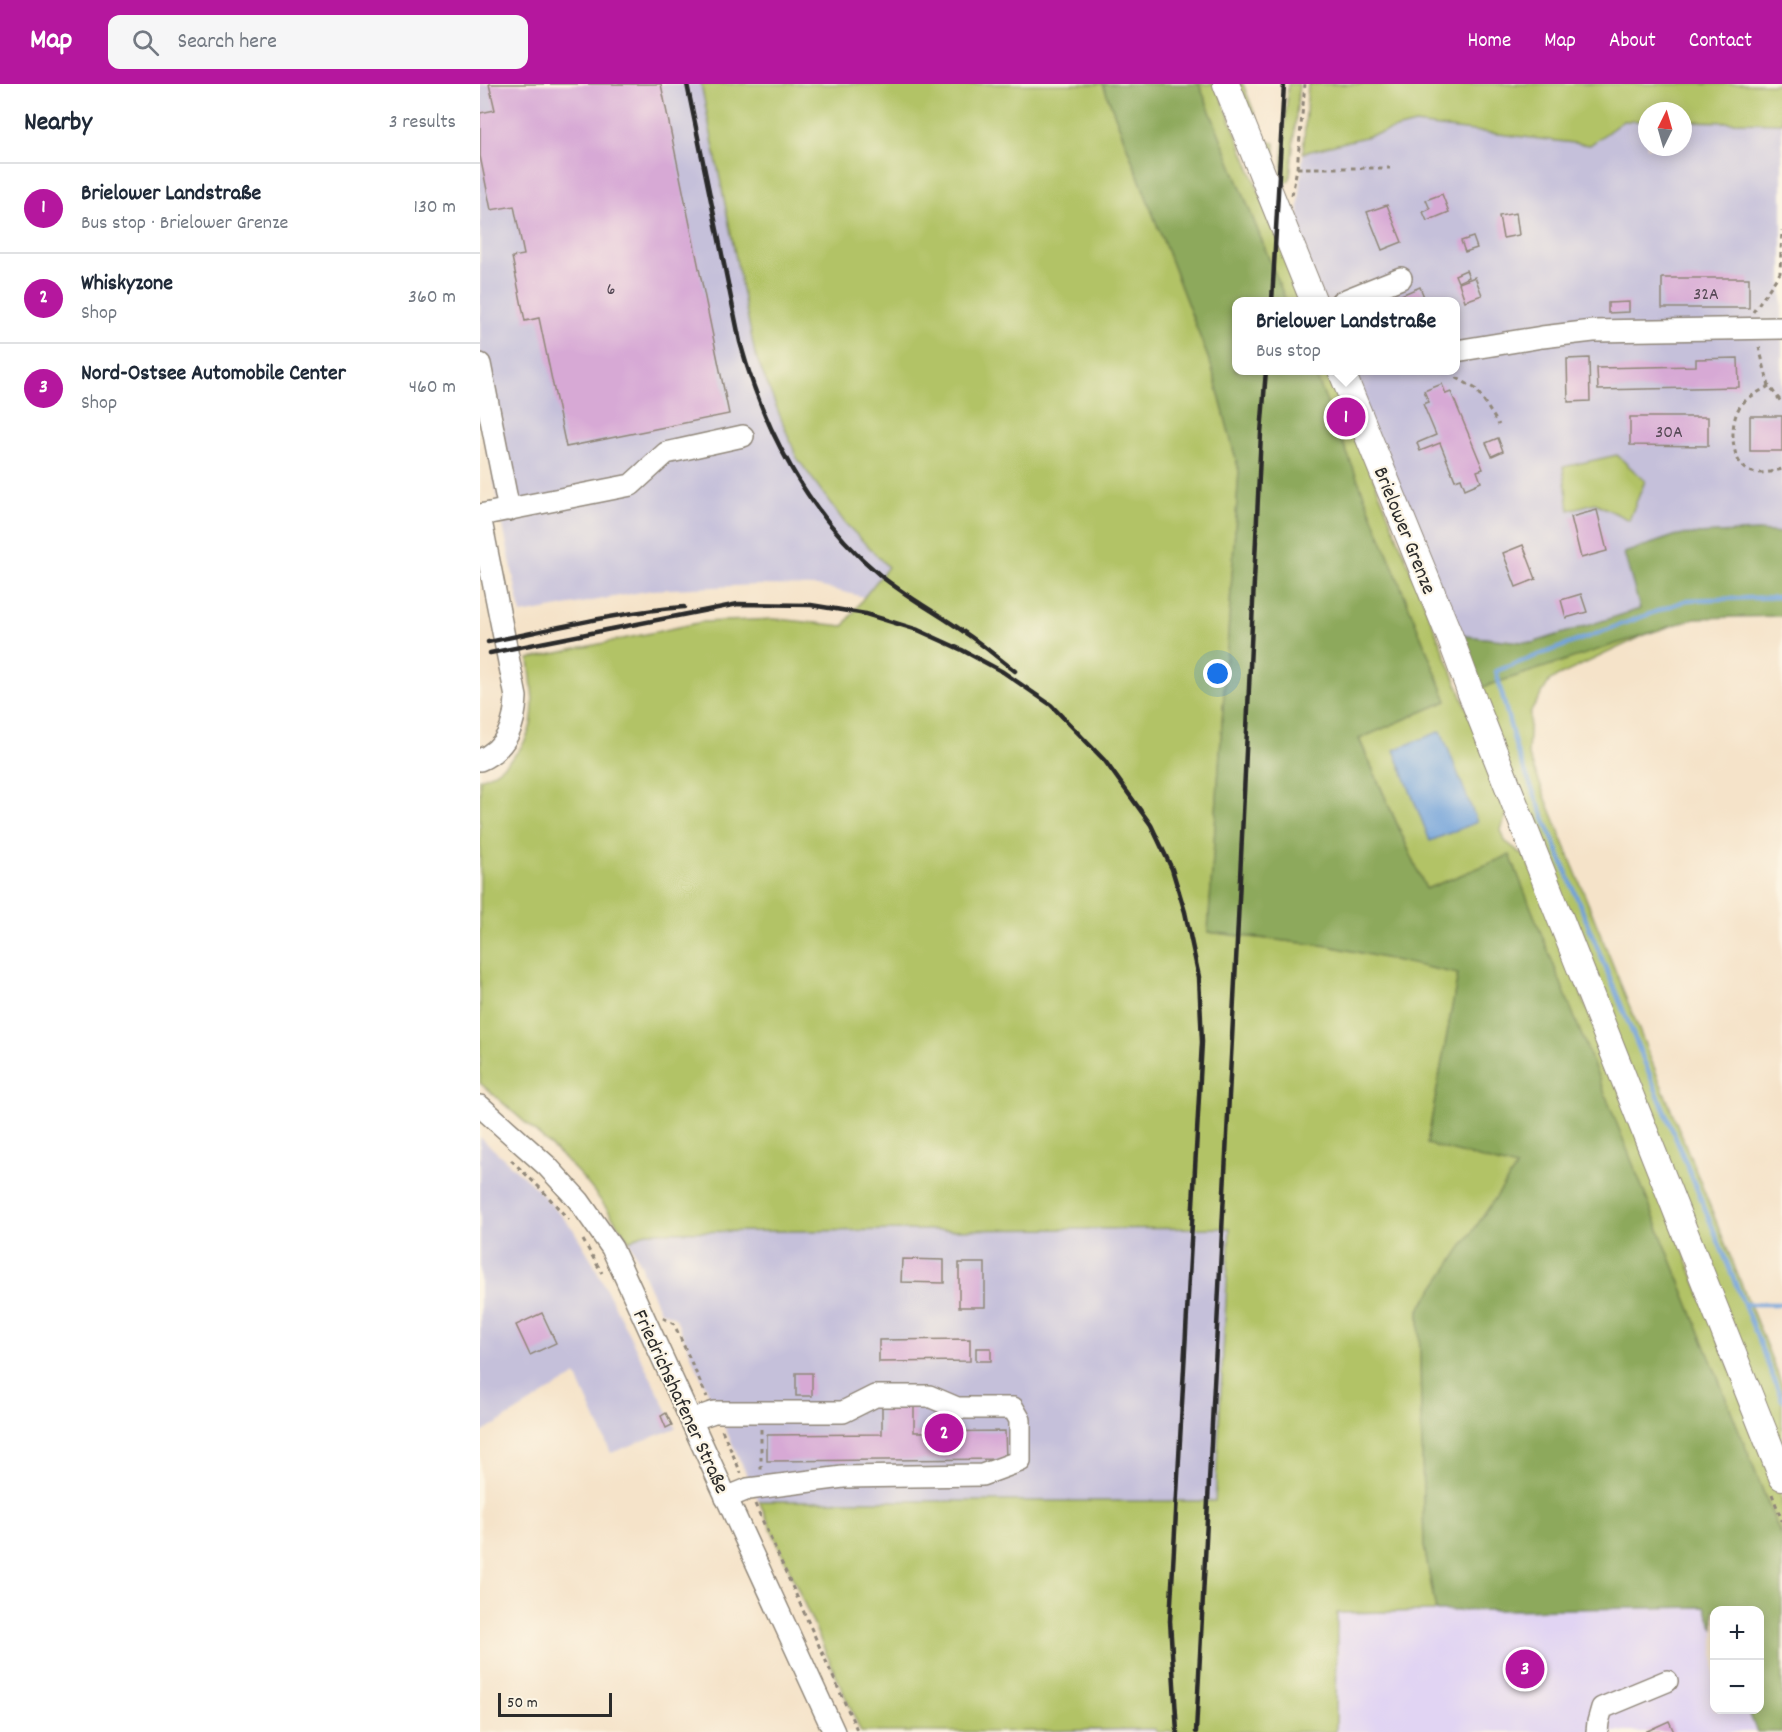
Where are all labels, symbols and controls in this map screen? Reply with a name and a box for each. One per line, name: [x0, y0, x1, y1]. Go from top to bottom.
search box: [108, 15, 528, 69]
text: Map: [30, 22, 72, 62]
icon: search: [129, 26, 162, 59]
text: Search here: [177, 27, 277, 58]
text: Home: [1467, 27, 1511, 57]
text: Map: [1544, 27, 1576, 57]
text: About: [1609, 27, 1656, 57]
text: Contact: [1689, 27, 1752, 57]
north arrow: [1638, 102, 1692, 156]
text: Nearby: [24, 105, 92, 142]
text: 3 results: [389, 109, 456, 137]
text: Brielower Landstraße: [81, 179, 261, 210]
text: 1: [41, 194, 46, 222]
text: 130 m: [414, 194, 456, 222]
text: Bus stop · Brielower Grenze: [81, 210, 288, 238]
text: Whiskyzone: [81, 269, 173, 300]
house number: 6: [607, 278, 615, 303]
house number: 32A: [1693, 283, 1719, 308]
text: 2: [39, 284, 48, 312]
text: 360 m: [408, 284, 456, 312]
popup: [1232, 297, 1460, 375]
text: Shop: [81, 300, 117, 328]
text: Brielower Landstraße: [1256, 307, 1436, 338]
text: Bus stop: [1256, 338, 1321, 366]
text: Nord-Ostsee Automobile Center: [81, 359, 346, 390]
text: 3: [39, 374, 48, 402]
text: 460 m: [409, 374, 456, 402]
text: Shop: [81, 390, 117, 418]
pin: 1: [1326, 394, 1366, 440]
house number: 30A: [1655, 421, 1683, 446]
street label: Brielower Grenze: [1364, 463, 1442, 599]
your location: [1203, 659, 1232, 688]
street label: Friedrichshafener Straße: [623, 1305, 735, 1499]
pin: 2: [924, 1410, 964, 1456]
map controls: [1710, 1606, 1764, 1714]
button: +: [1710, 1606, 1764, 1660]
pin: 3: [1506, 1646, 1544, 1692]
button: −: [1710, 1660, 1764, 1714]
scale bar: [498, 1690, 612, 1718]
text: 50 m: [507, 1692, 538, 1715]

